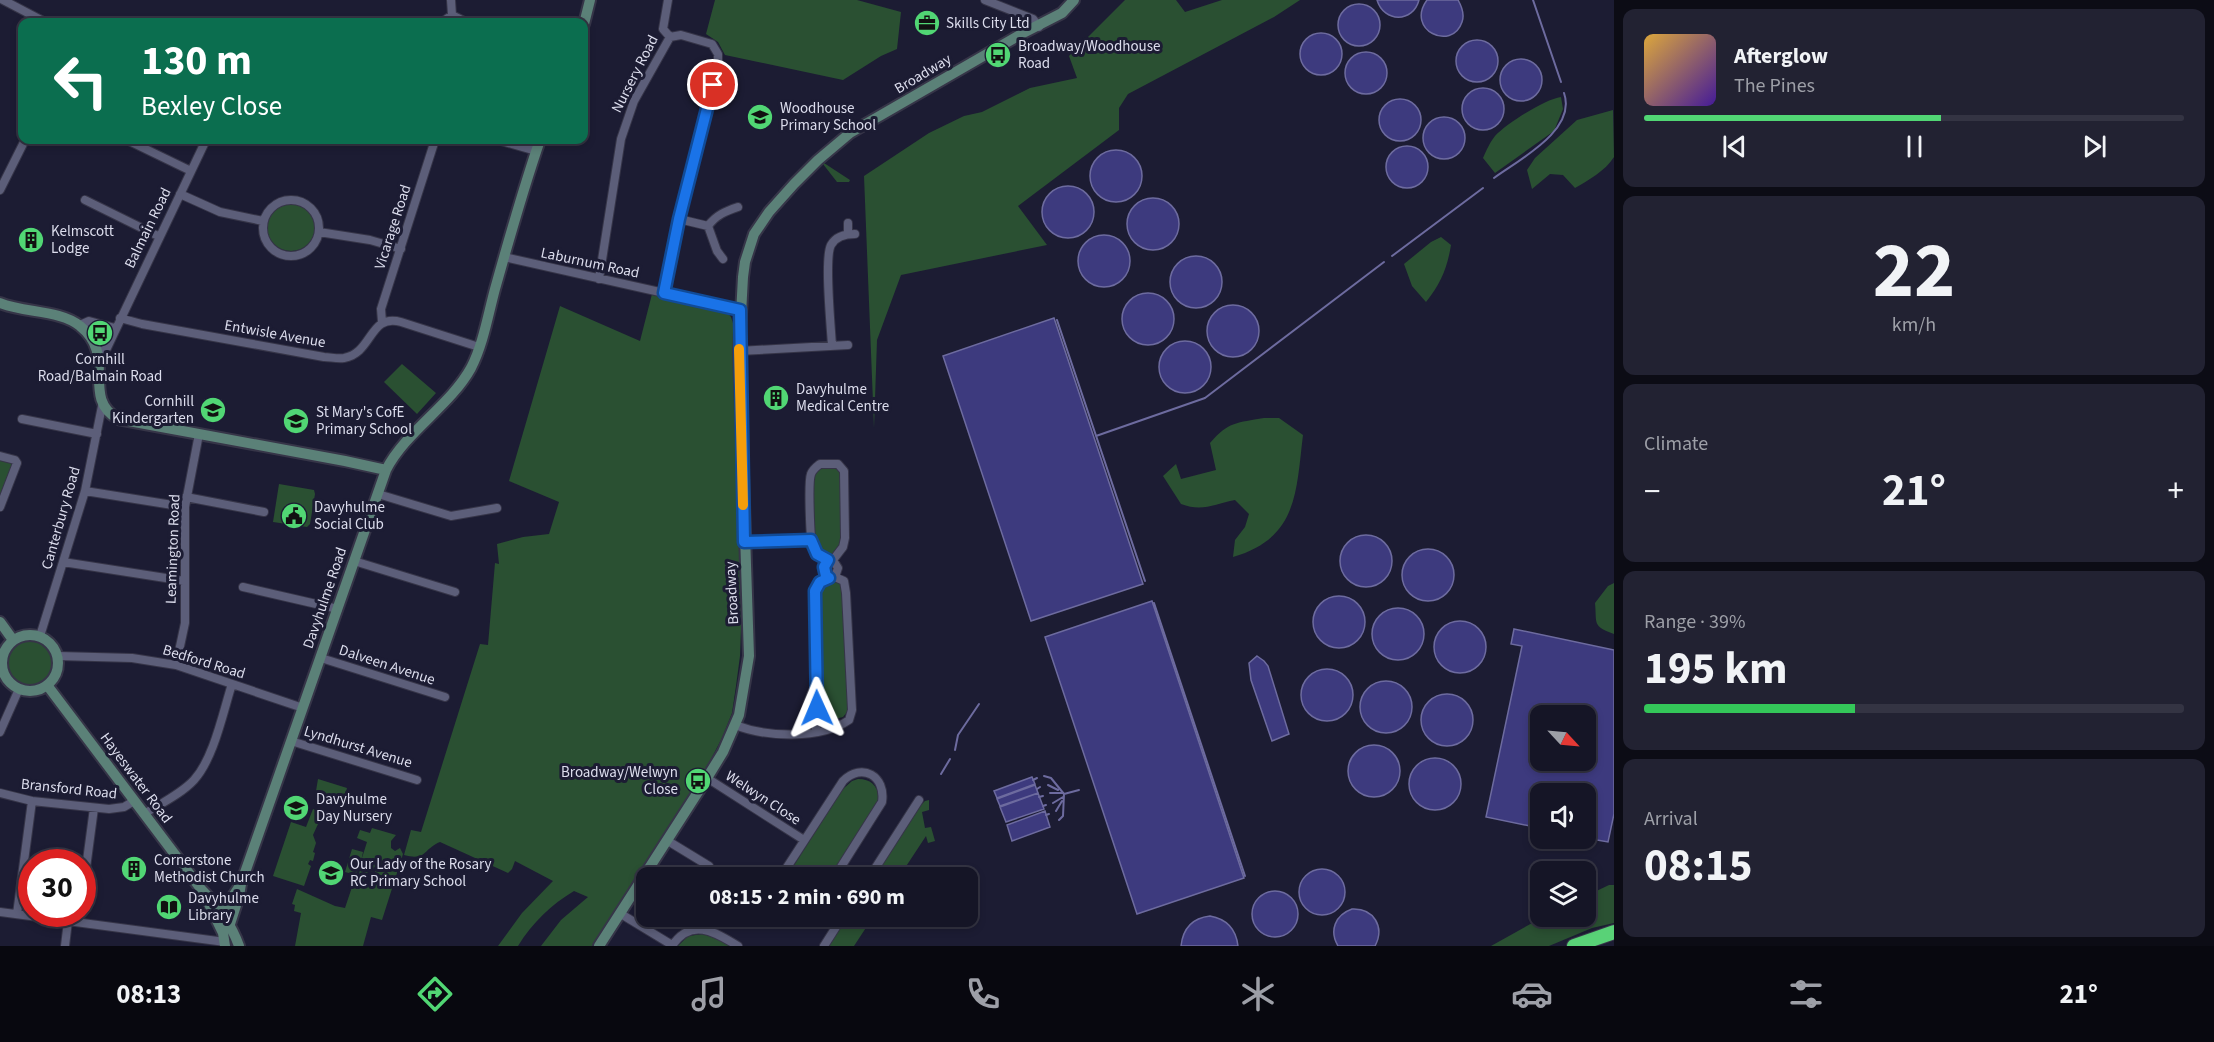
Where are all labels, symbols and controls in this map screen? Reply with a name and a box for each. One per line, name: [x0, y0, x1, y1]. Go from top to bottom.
office icon: Skills City Ltd: [912, 8, 942, 38]
place label: Skills City Ltd: [946, 13, 1030, 34]
text: 130 m: [141, 31, 252, 91]
street label: Nursery Road: [606, 32, 664, 116]
place label: Broadway/Woodhouse Road: [1018, 36, 1160, 74]
bus stop icon: Broadway/Woodhouse Road: [983, 40, 1013, 70]
text: Afterglow: [1734, 40, 1828, 72]
icon: left: [42, 42, 120, 120]
street label: Broadway: [891, 49, 955, 99]
pin: [687, 59, 738, 110]
icon: arrive: [696, 68, 729, 101]
text: The Pines: [1734, 72, 1815, 100]
text: Bexley Close: [141, 87, 282, 126]
place label: Woodhouse Primary School: [780, 98, 876, 136]
school or university icon: Woodhouse Primary School: [745, 102, 775, 132]
icon: previous: [1718, 130, 1751, 163]
icon: pause: [1898, 130, 1931, 163]
icon: next: [2078, 130, 2111, 163]
street label: Vicarage Road: [369, 182, 417, 272]
street label: Balmain Road: [119, 184, 177, 272]
text: 22: [1873, 216, 1955, 327]
place label: Kelmscott Lodge: [51, 221, 114, 259]
building icon: Kelmscott Lodge: [16, 225, 46, 255]
street label: Laburnum Road: [539, 242, 641, 284]
text: km/h: [1892, 311, 1936, 339]
street label: Entwisle Avenue: [223, 315, 327, 353]
bus stop icon: Cornhill Road/Balmain Road: [85, 318, 115, 348]
place label: Cornhill Road/Balmain Road: [38, 349, 162, 387]
place label: Davyhulme Medical Centre: [796, 379, 889, 417]
building icon: Davyhulme Medical Centre: [761, 383, 791, 413]
place label: Cornhill Kindergarten: [112, 391, 194, 429]
school or university icon: Cornhill Kindergarten: [198, 395, 228, 425]
place label: St Mary's CofE Primary School: [316, 402, 412, 440]
school or university icon: St Mary's CofE Primary School: [281, 406, 311, 436]
text: Climate: [1644, 430, 1708, 458]
text: 21°: [1882, 459, 1946, 523]
street label: Canterbury Road: [36, 464, 86, 572]
text: −: [1644, 468, 1660, 515]
text: +: [2168, 468, 2184, 515]
street label: Leamington Road: [161, 494, 185, 604]
place label: Davyhulme Social Club: [314, 497, 385, 535]
public building icon: Davyhulme Social Club: [279, 501, 309, 531]
street label: Davyhulme Road: [298, 544, 352, 652]
street label: Broadway: [720, 561, 744, 625]
text: Range · 39%: [1644, 608, 1745, 636]
text: 195 km: [1644, 637, 1788, 701]
street label: Bedford Road: [160, 639, 248, 685]
street label: Dalveen Avenue: [336, 640, 438, 690]
position arrow: [785, 676, 849, 740]
north arrow: [1530, 705, 1596, 771]
map controls: [1530, 705, 1596, 927]
street label: Lyndhurst Avenue: [301, 721, 415, 773]
street label: Hayeswater Road: [95, 728, 177, 828]
place label: Broadway/Welwyn Close: [561, 762, 678, 800]
bus stop icon: Broadway/Welwyn Close: [683, 766, 713, 796]
street label: Welwyn Close: [721, 766, 805, 830]
street label: Bransford Road: [20, 774, 118, 804]
button: sound: [1530, 783, 1596, 849]
place label: Davyhulme Day Nursery: [316, 789, 392, 827]
school or university icon: Davyhulme Day Nursery: [281, 793, 311, 823]
text: Arrival: [1644, 805, 1698, 833]
text: 08:15: [1644, 834, 1753, 898]
speed limit sign: 30: [18, 849, 96, 927]
place label: Cornerstone Methodist Church: [154, 850, 265, 888]
building icon: Cornerstone Methodist Church: [119, 854, 149, 884]
place label: Our Lady of the Rosary RC Primary School: [350, 854, 492, 892]
school or university icon: Our Lady of the Rosary RC Primary School: [316, 858, 346, 888]
button: layers: [1530, 861, 1596, 927]
text: 08:15 · 2 min · 690 m: [709, 881, 905, 913]
place label: Davyhulme Library: [188, 888, 259, 926]
library icon: Davyhulme Library: [154, 892, 184, 922]
icon: directions: [414, 973, 456, 1015]
icon: music: [688, 973, 730, 1015]
icon: phone: [962, 973, 1004, 1015]
icon: climate: [1237, 973, 1279, 1015]
icon: car: [1511, 973, 1553, 1015]
icon: filters: [1785, 973, 1827, 1015]
text: 08:13: [116, 975, 181, 1014]
text: 21°: [2059, 975, 2098, 1014]

